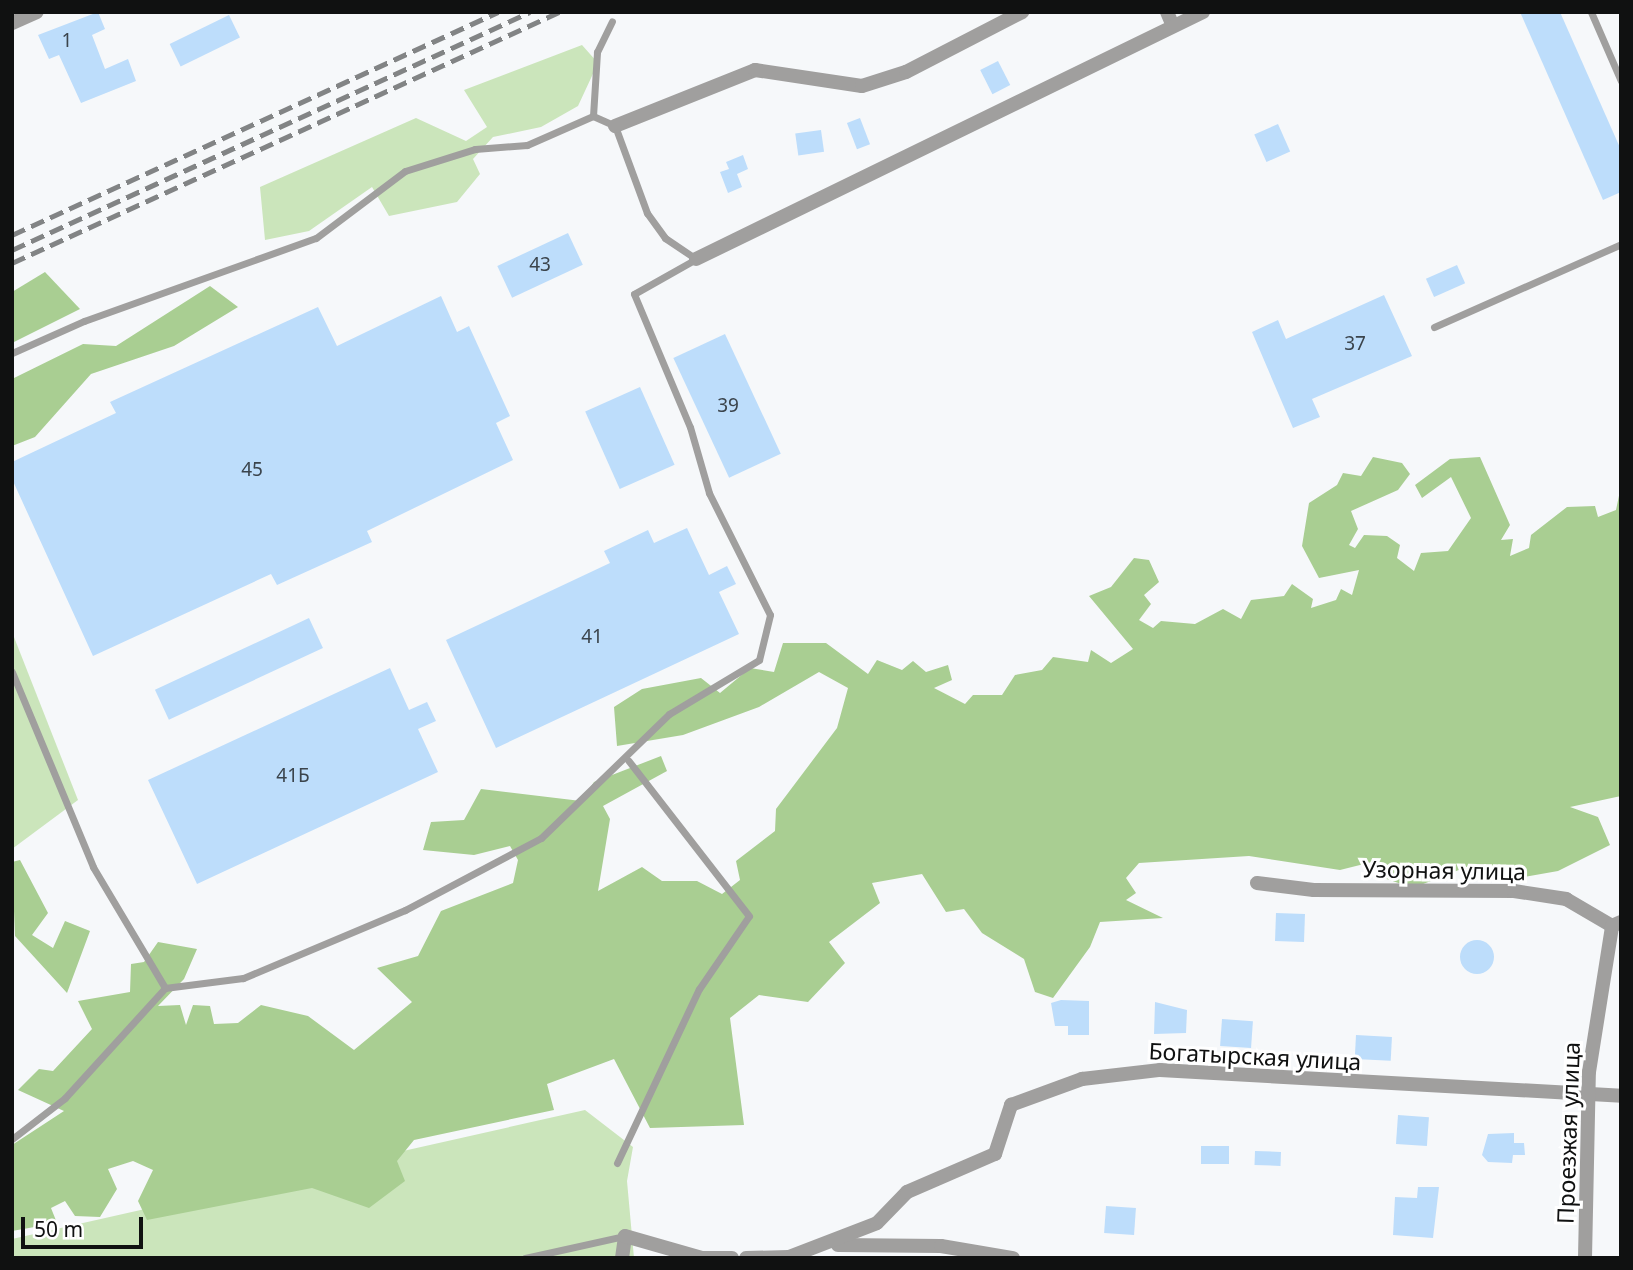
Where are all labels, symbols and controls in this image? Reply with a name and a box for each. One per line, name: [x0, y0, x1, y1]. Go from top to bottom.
house number: 1: [62, 30, 72, 52]
house number: 43: [529, 254, 551, 276]
house number: 37: [1344, 333, 1366, 355]
house number: 39: [717, 395, 739, 417]
house number: 45: [241, 459, 263, 481]
house number: 41: [581, 626, 603, 648]
house number: 41Б: [276, 765, 310, 787]
street label: Узорная улица: [1362, 855, 1526, 885]
street label: Богатырская улица: [1148, 1037, 1362, 1075]
street label: Проезжая улица: [1551, 1041, 1585, 1225]
scale bar: [24, 1204, 147, 1248]
text: 50 m: [34, 1215, 83, 1243]

